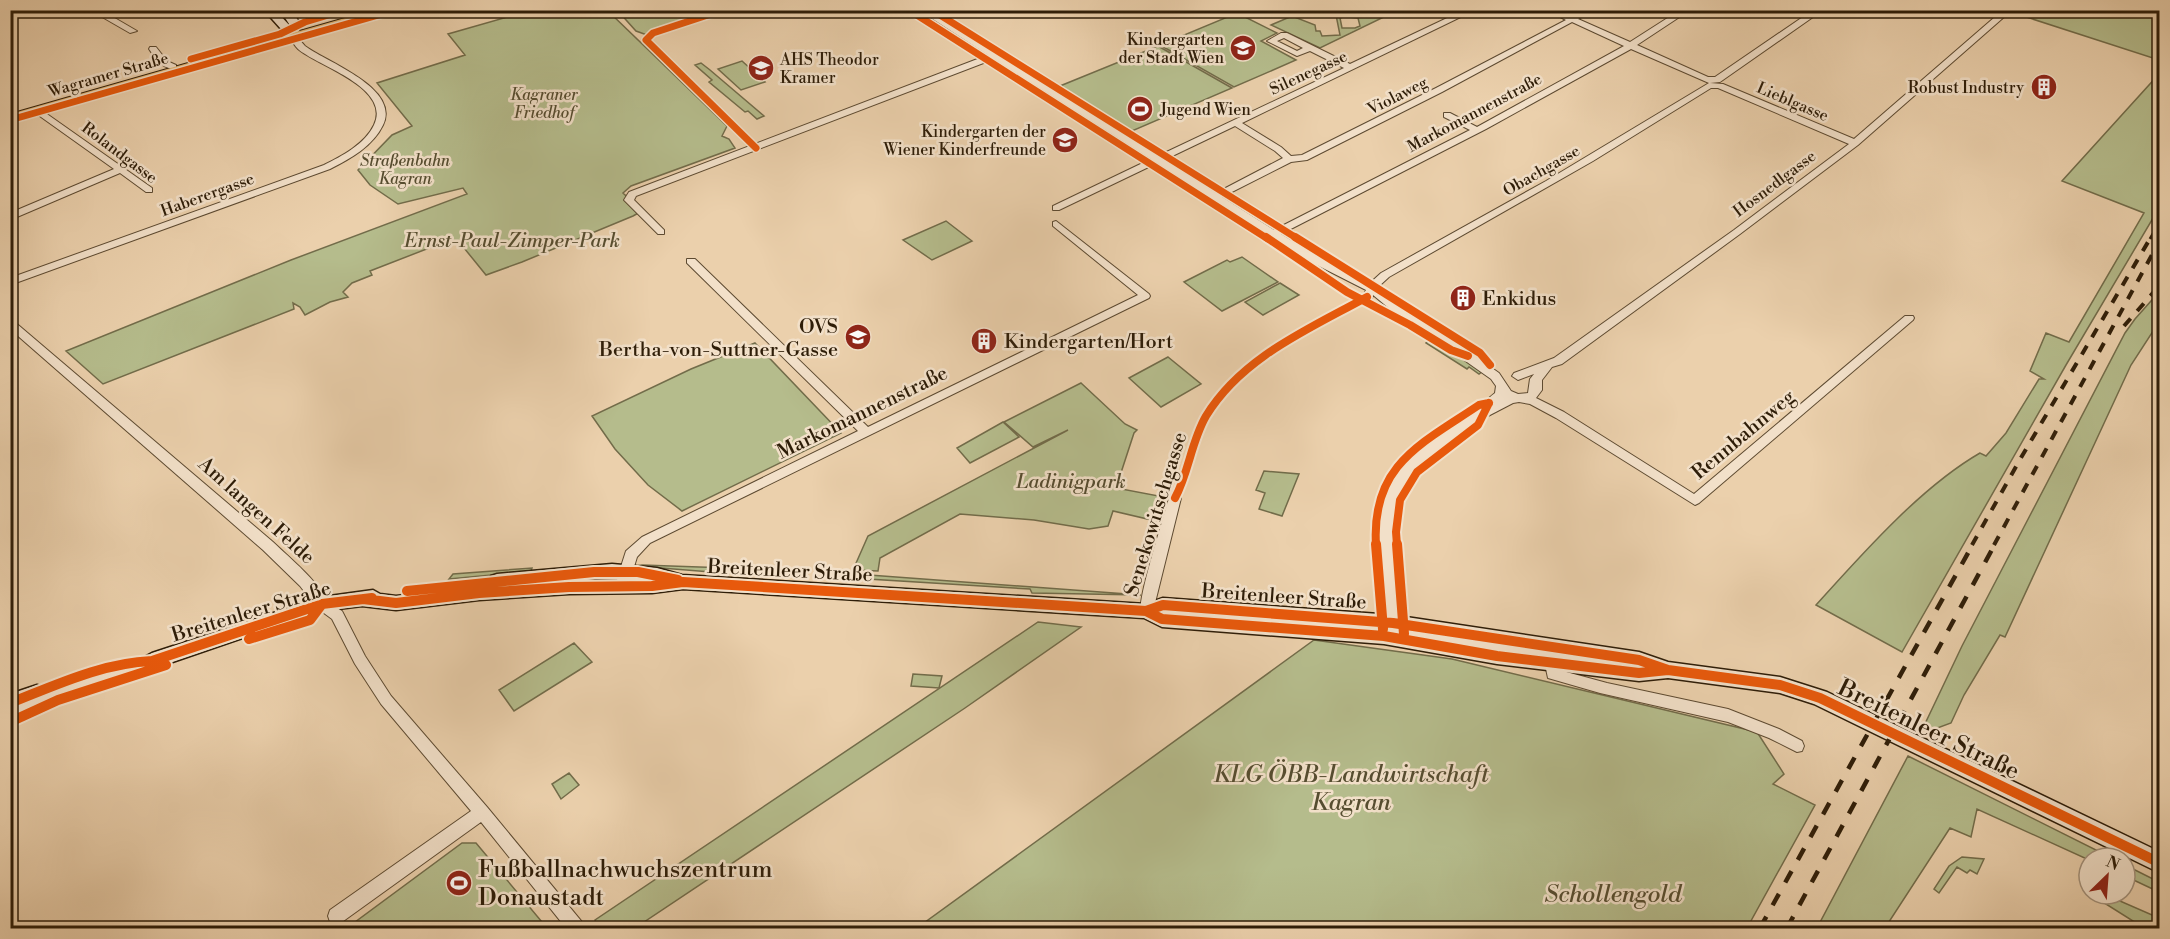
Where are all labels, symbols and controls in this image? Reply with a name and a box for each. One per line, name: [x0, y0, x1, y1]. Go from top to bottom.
place label: Kindergarten der Stadt Wien: [1119, 30, 1224, 68]
school or university icon: Kindergarten der Stadt Wien: [1228, 33, 1258, 63]
street label: Silenegasse: [1266, 46, 1350, 100]
street label: Wagramer Straße: [45, 48, 171, 102]
place label: AHS Theodor Kramer: [779, 50, 879, 88]
school or university icon: AHS Theodor Kramer: [746, 53, 776, 83]
street label: Markomannenstraße: [1404, 69, 1545, 157]
street label: Violaweg: [1363, 72, 1432, 120]
building icon: Robust Industry: [2029, 72, 2059, 102]
street label: Lieblgasse: [1754, 78, 1832, 126]
place label: Robust Industry: [1908, 78, 2024, 98]
park label: Kagraner Friedhof: [510, 85, 579, 123]
sports icon: Jugend Wien: [1125, 94, 1155, 124]
place label: Jugend Wien: [1159, 100, 1251, 120]
street label: Rolandgasse: [77, 118, 161, 188]
place label: Kindergarten der Wiener Kinderfreunde: [882, 122, 1046, 160]
school or university icon: Kindergarten der Wiener Kinderfreunde: [1050, 125, 1080, 155]
street label: Obachgasse: [1499, 141, 1584, 201]
street label: Hosnedlgasse: [1729, 146, 1820, 221]
park label: Straßenbahn Kagran: [360, 151, 451, 189]
street label: Haberergasse: [158, 169, 257, 221]
park label: Ernst-Paul-Zimper-Park: [403, 229, 620, 254]
building icon: Enkidus: [1448, 283, 1478, 313]
place label: Enkidus: [1482, 287, 1556, 312]
place label: OVS Bertha-von-Suttner-Gasse: [598, 315, 838, 363]
school or university icon: OVS Bertha-von-Suttner-Gasse: [843, 322, 873, 352]
building icon: Kindergarten/Hort: [969, 326, 999, 356]
place label: Kindergarten/Hort: [1004, 330, 1173, 355]
street label: Markomannenstraße: [773, 361, 952, 466]
street label: Rennbahnweg: [1687, 384, 1801, 486]
street label: Senekowitschgasse: [1120, 429, 1193, 600]
street label: Am langen Felde: [192, 451, 320, 570]
park label: Ladinigpark: [1015, 470, 1126, 495]
street label: Breitenleer Straße: [706, 555, 873, 588]
street label: Breitenleer Straße: [168, 576, 334, 649]
street label: Breitenleer Straße: [1200, 579, 1367, 616]
street label: Breitenleer Straße: [1832, 672, 2024, 787]
park label: KLG ÖBB-Landwirtschaft Kagran: [1213, 759, 1490, 818]
north arrow: [2077, 846, 2137, 906]
text: N: [2103, 852, 2123, 875]
place label: Fußballnachwuchszentrum Donaustadt: [478, 855, 772, 913]
sports icon: Fußballnachwuchszentrum Donaustadt: [444, 868, 474, 898]
park label: Schollengold: [1544, 880, 1683, 910]

